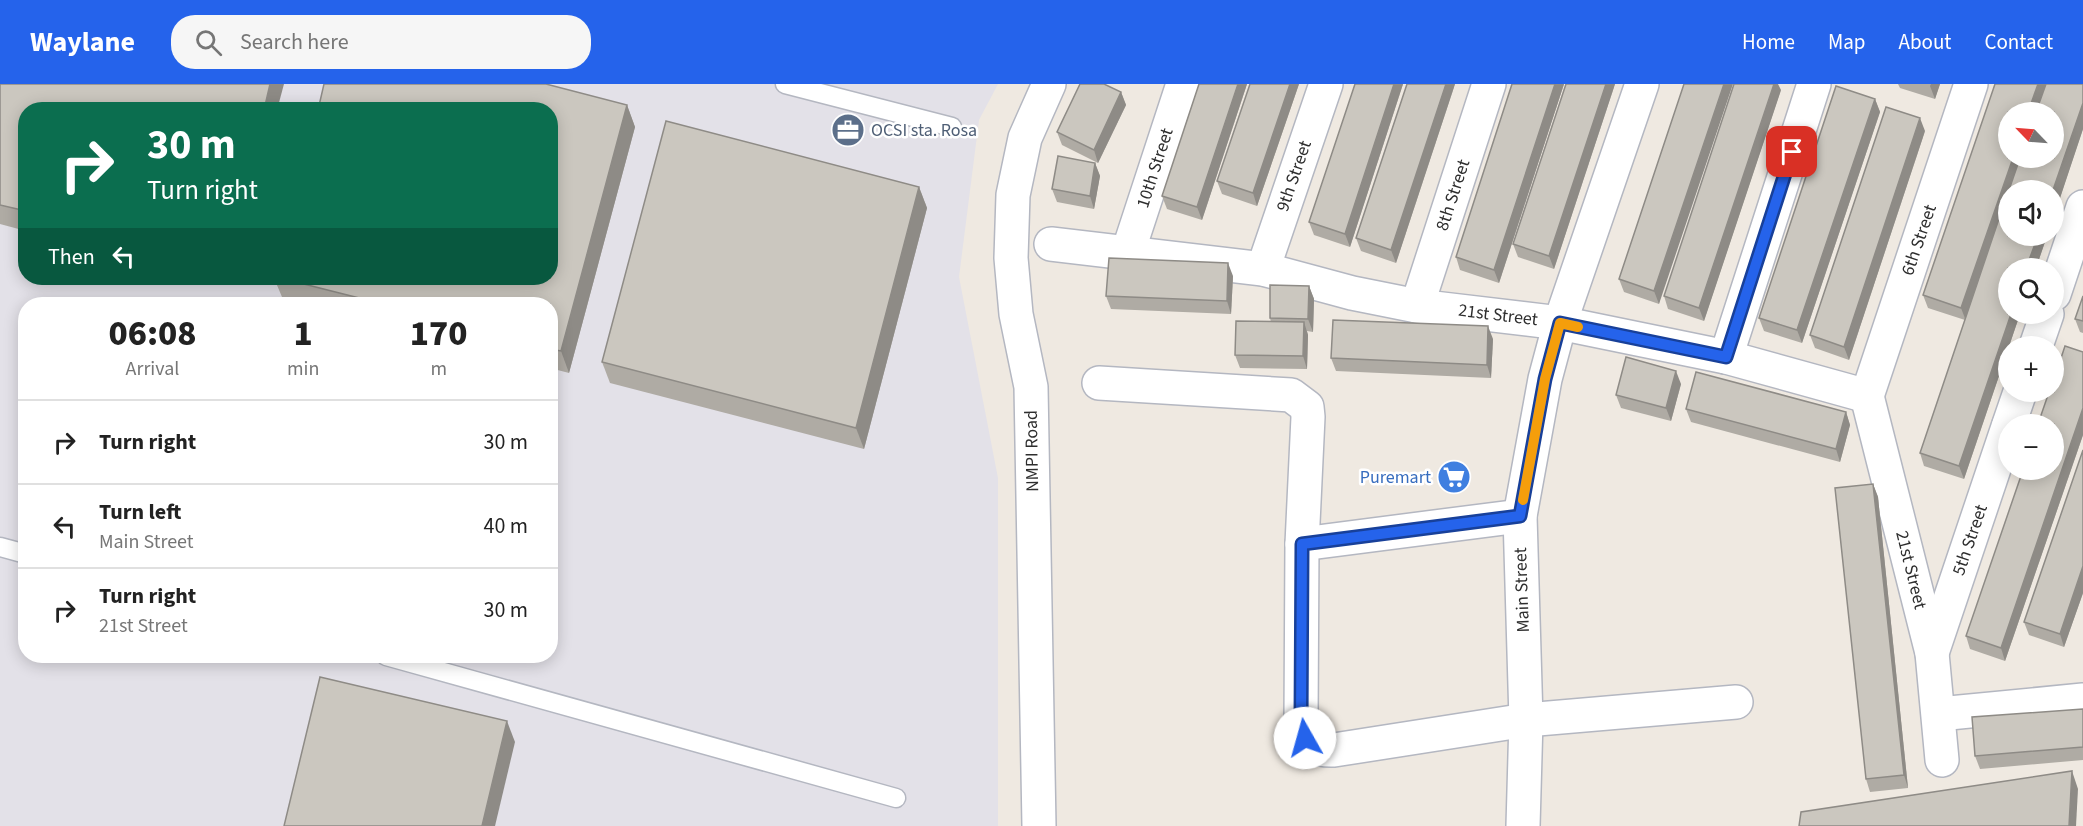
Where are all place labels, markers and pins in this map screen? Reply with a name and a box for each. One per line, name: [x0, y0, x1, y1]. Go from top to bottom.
office icon: OCSI sta. Rosa: [830, 112, 866, 148]
place label: OCSI sta. Rosa: [871, 118, 977, 143]
pin: [1766, 126, 1817, 177]
supermarket icon: Puremart: [1436, 459, 1472, 495]
place label: Puremart: [1360, 465, 1431, 490]

